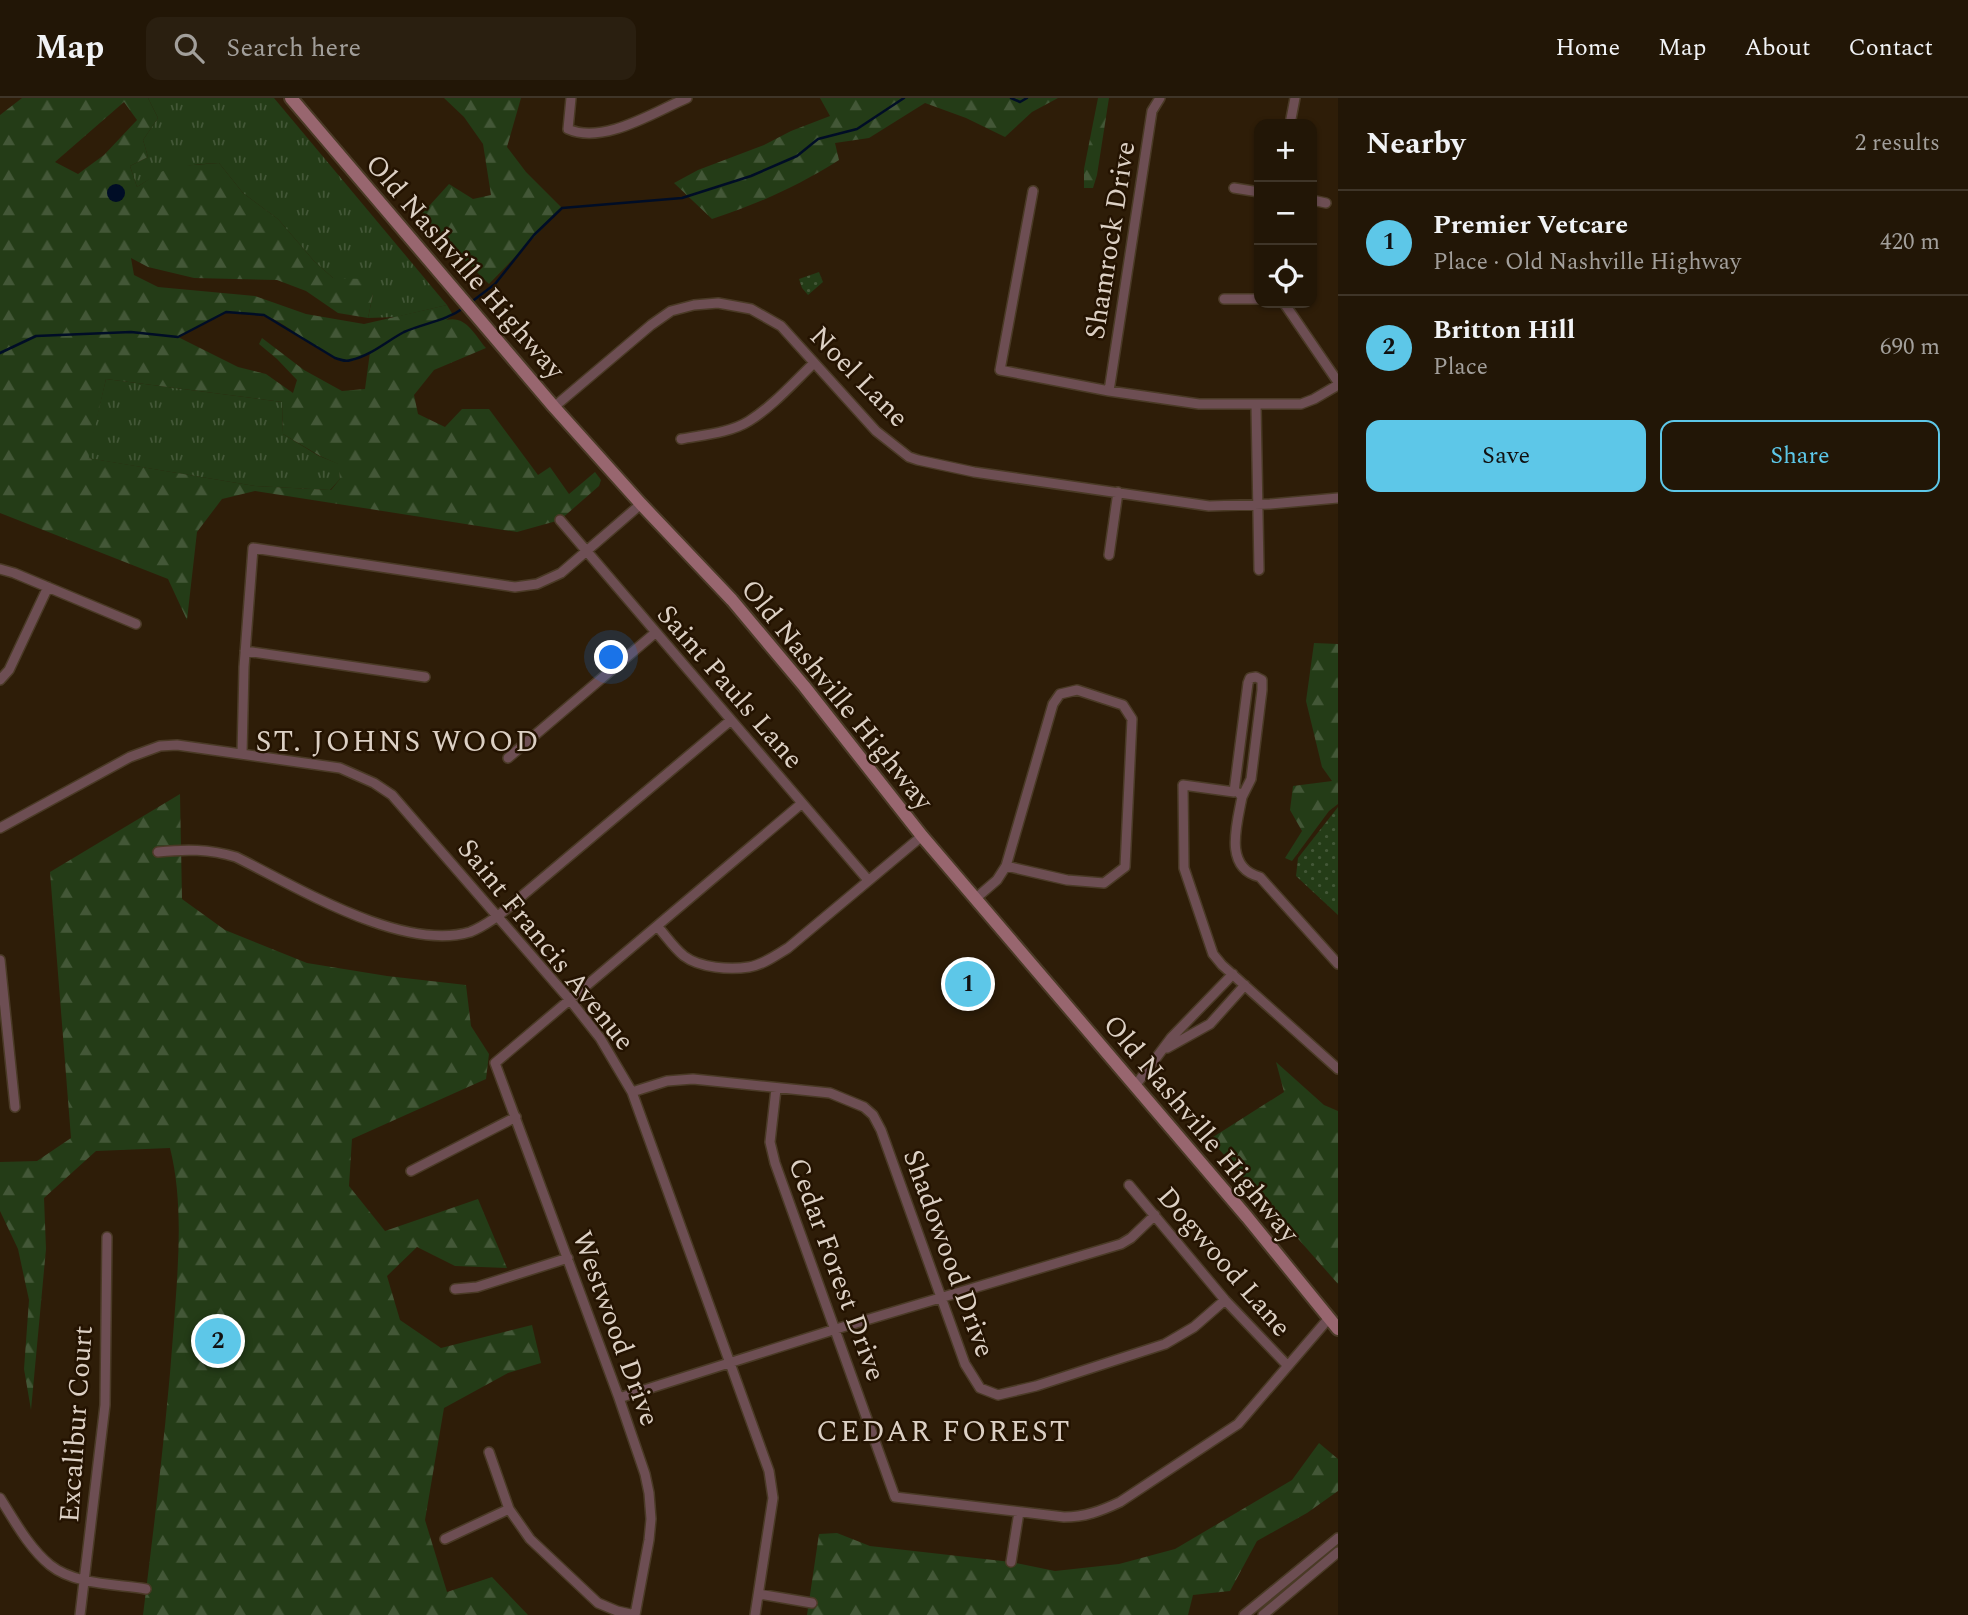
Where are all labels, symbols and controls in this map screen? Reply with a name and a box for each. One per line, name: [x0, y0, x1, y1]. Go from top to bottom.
search box: [146, 17, 636, 80]
text: Map: [35, 23, 104, 73]
text: Search here: [226, 28, 361, 68]
icon: search: [170, 29, 208, 67]
text: Home: [1555, 30, 1620, 66]
text: Map: [1658, 30, 1706, 66]
text: About: [1744, 30, 1810, 66]
text: Contact: [1848, 30, 1933, 66]
map controls: [1254, 119, 1317, 308]
button: +: [1254, 119, 1317, 182]
text: Nearby: [1366, 121, 1465, 167]
text: 2 results: [1855, 126, 1940, 161]
street label: Shamrock Drive: [1074, 138, 1147, 342]
street label: Old Nashville Highway: [354, 145, 576, 391]
button: −: [1254, 182, 1317, 245]
text: Premier Vetcare: [1433, 205, 1628, 245]
text: 1: [1383, 225, 1395, 260]
text: 420 m: [1880, 225, 1940, 260]
button: locate: [1254, 245, 1317, 308]
text: Place · Old Nashville Highway: [1433, 245, 1741, 280]
text: Britton Hill: [1433, 310, 1575, 350]
street label: Noel Lane: [799, 316, 919, 438]
text: 2: [1383, 330, 1395, 365]
text: 690 m: [1880, 330, 1940, 365]
text: Place: [1433, 350, 1488, 385]
button: Save: [1366, 420, 1646, 492]
button: Share: [1660, 420, 1940, 492]
street label: Old Nashville Highway: [730, 570, 945, 821]
street label: Saint Pauls Lane: [646, 595, 814, 779]
your location: [594, 640, 628, 674]
district label: ST. JOHNS WOOD: [255, 719, 541, 765]
street label: Saint Francis Avenue: [447, 829, 645, 1060]
pin: 1: [945, 958, 991, 1010]
street label: Old Nashville Highway: [1092, 1005, 1311, 1254]
street label: Shadowood Drive: [891, 1144, 1006, 1363]
street label: Cedar Forest Drive: [776, 1152, 897, 1387]
street label: Dogwood Lane: [1146, 1177, 1302, 1347]
street label: Westwood Drive: [560, 1225, 671, 1432]
pin: 2: [195, 1315, 241, 1367]
street label: Excalibur Court: [48, 1324, 105, 1524]
district label: CEDAR FOREST: [816, 1409, 1072, 1455]

